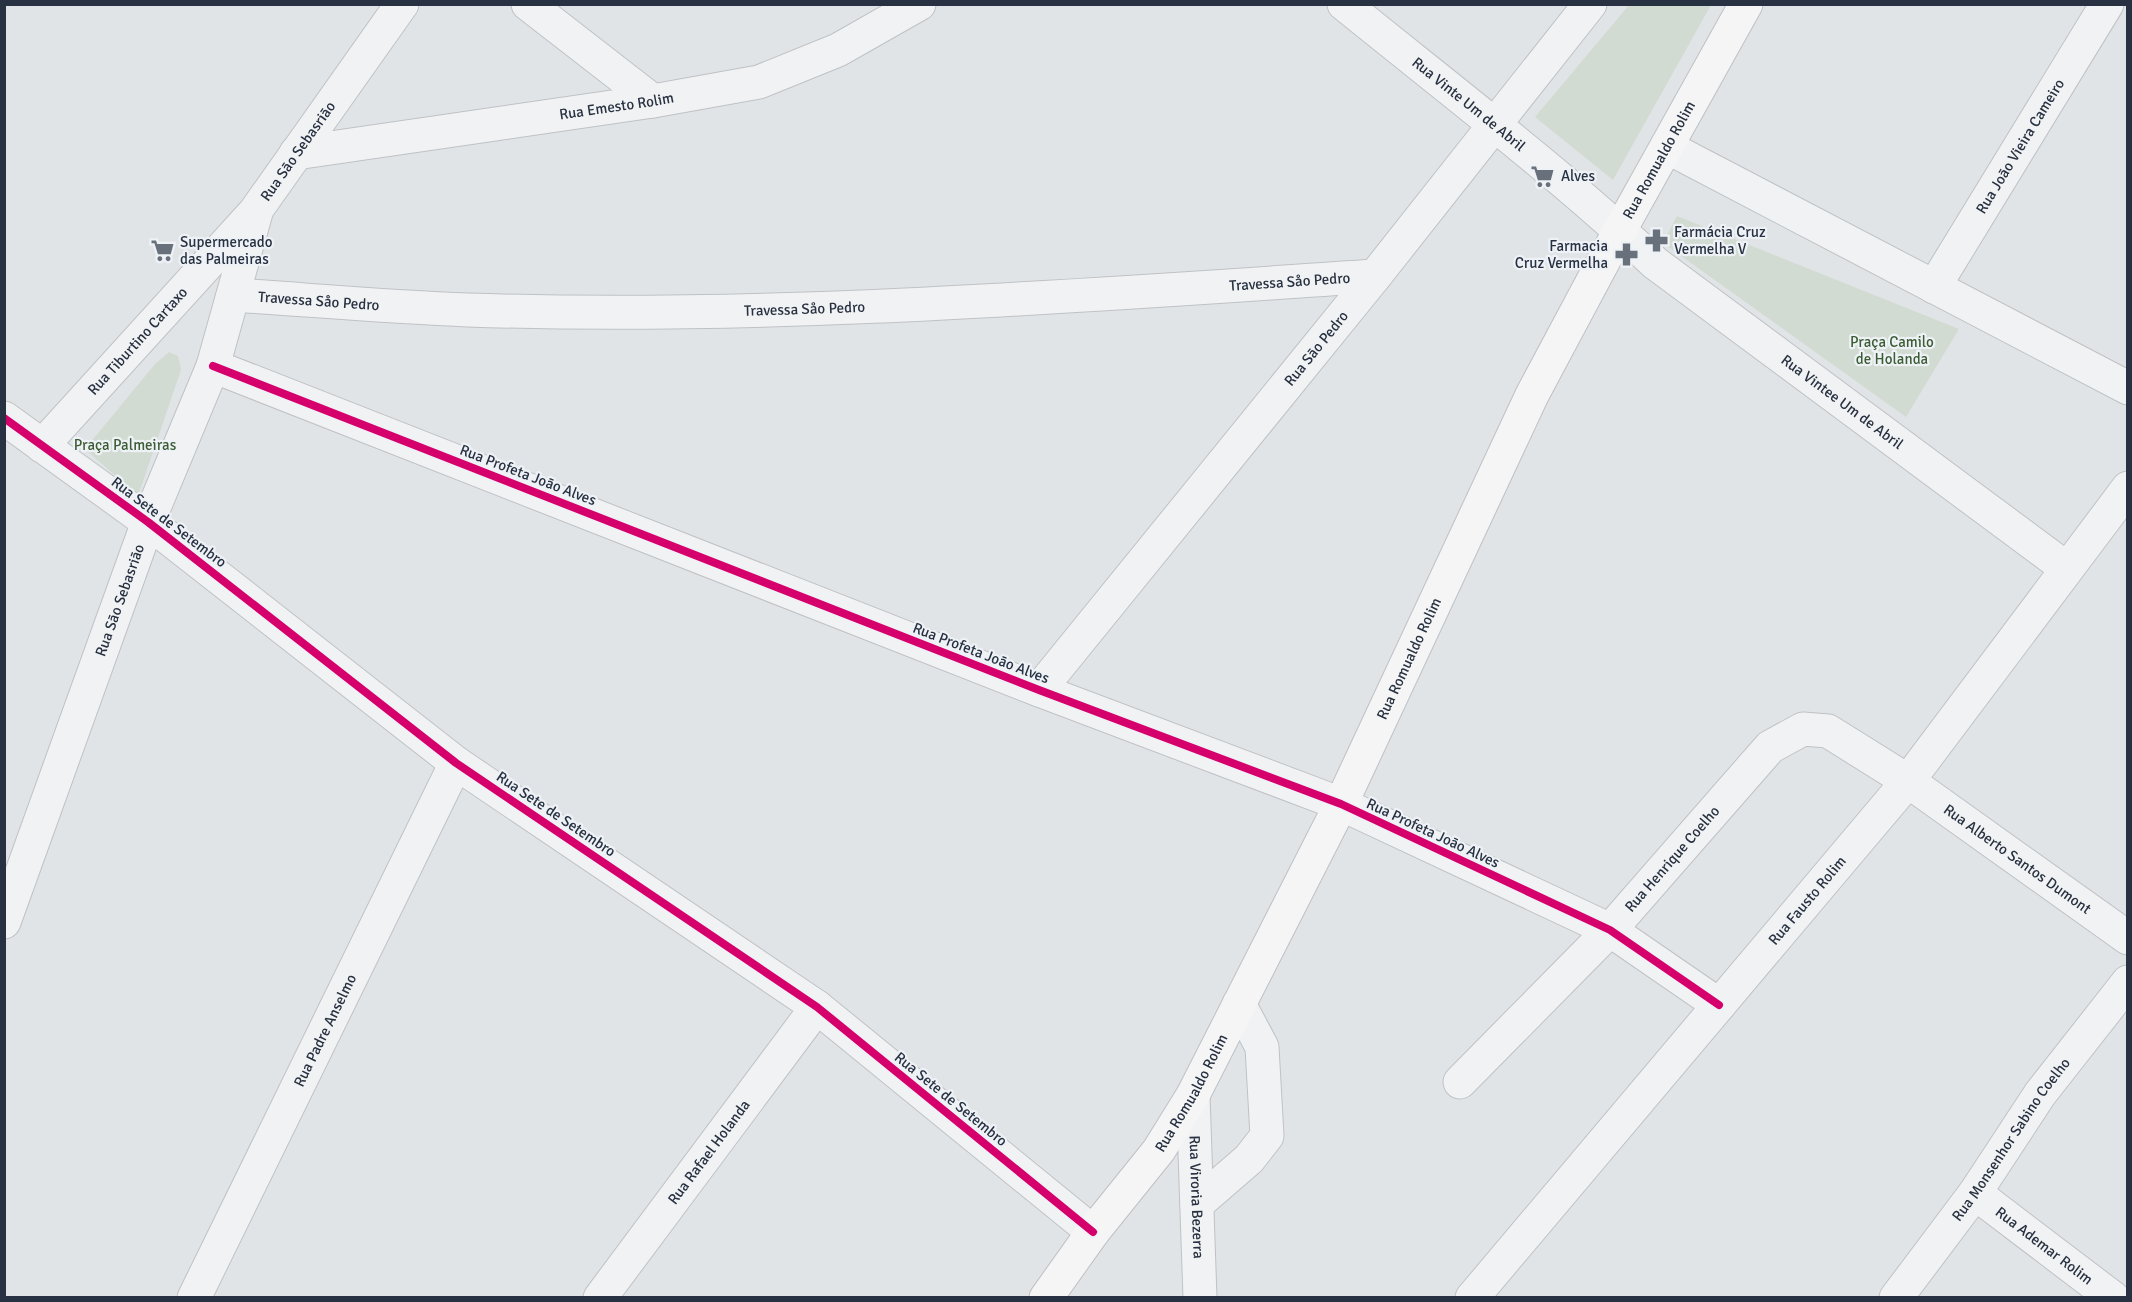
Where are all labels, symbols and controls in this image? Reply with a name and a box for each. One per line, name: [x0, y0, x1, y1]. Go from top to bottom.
street label: Rua Vinte Um de Abril: [1409, 53, 1529, 155]
street label: Rua Joāo Vieira Cameiro: [1972, 75, 2068, 217]
street label: Rua Emesto Rolim: [558, 88, 675, 124]
street label: Rua Sāo Sebasriāo: [256, 98, 339, 205]
street label: Rua Romualdo Rolim: [1619, 98, 1699, 222]
supermarket icon: Alves: [1530, 163, 1556, 189]
place label: Alves: [1561, 167, 1595, 185]
place label: Farmácia Cruz Vermelha V: [1674, 223, 1766, 258]
pharmacy icon: Farmácia Cruz Vermelha V: [1643, 228, 1669, 254]
place label: Supermercado das Palmeiras: [180, 233, 273, 268]
place label: Farmacia Cruz Vermelha: [1515, 237, 1608, 272]
supermarket icon: Supermercado das Palmeiras: [149, 238, 175, 264]
pharmacy icon: Farmacia Cruz Vermelha: [1613, 242, 1639, 268]
street label: Travessa Såo Pedro: [1229, 269, 1351, 295]
street label: Rua Tiburtino Cartaxo: [84, 283, 191, 399]
street label: Travessa Såo Pedro: [258, 288, 380, 314]
street label: Travessa Såo Pedro: [744, 298, 866, 320]
street label: Rua Sāo Pedro: [1280, 307, 1352, 390]
park label: Praça Camilo de Holanda: [1850, 333, 1934, 368]
street label: Rua Vintee Um de Abril: [1778, 351, 1907, 453]
park label: Praça Palmeiras: [74, 436, 177, 454]
street label: Rua Profeta Joāo Alves: [457, 441, 599, 509]
street label: Rua Sete de Setembro: [108, 473, 230, 571]
street label: Rua Sāo Sebasriāo: [91, 541, 148, 659]
street label: Rua Romualdo Rolim: [1373, 595, 1445, 722]
street label: Rua Profeta Joāo Alves: [910, 619, 1052, 687]
street label: Rua Sete de Setembro: [493, 767, 619, 861]
street label: Rua Profeta Joāo Alves: [1364, 794, 1503, 872]
street label: Rua Alberto Santos Dumont: [1940, 800, 2095, 918]
street label: Rua Henrique Coelho: [1621, 802, 1724, 916]
street label: Rua Fausto Rolim: [1765, 852, 1850, 949]
street label: Rua Padre Anselmo: [290, 971, 360, 1090]
street label: Rua Romualdo Rolim: [1151, 1031, 1232, 1155]
street label: Rua Sete de Setembro: [891, 1048, 1011, 1150]
street label: Rua Monsenhor Sabino Coelho: [1948, 1054, 2074, 1225]
street label: Rua Rafael Holanda: [664, 1096, 754, 1208]
street label: Rua Viroria Bezerra: [1185, 1135, 1208, 1259]
street label: Rua Ademar Rolim: [1992, 1203, 2097, 1289]

